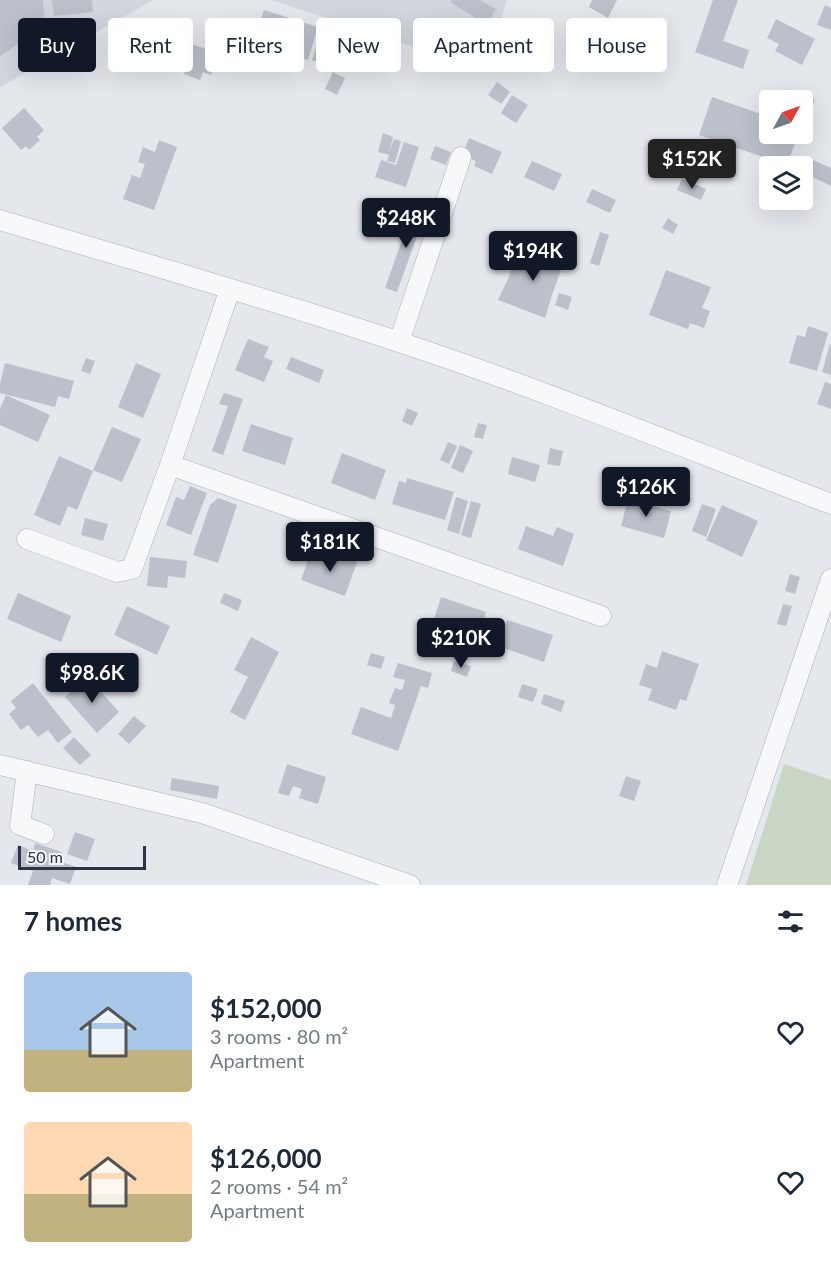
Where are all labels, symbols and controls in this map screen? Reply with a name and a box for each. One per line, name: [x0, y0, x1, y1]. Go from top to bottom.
chip: Buy: [18, 18, 96, 72]
chip: Rent: [108, 18, 193, 72]
chip: Filters: [205, 18, 304, 72]
chip: New: [316, 18, 401, 72]
chip: Apartment: [413, 18, 554, 72]
chip: House: [566, 18, 667, 72]
north arrow: [759, 90, 813, 144]
map controls: [759, 90, 813, 210]
pin: $152K: [650, 139, 734, 190]
text: $152K: [662, 146, 722, 170]
button: layers: [759, 156, 813, 210]
pin: $248K: [364, 198, 448, 249]
text: $248K: [376, 205, 436, 229]
pin: $194K: [491, 231, 575, 282]
text: $194K: [503, 238, 563, 262]
pin: $126K: [604, 467, 688, 518]
text: $126K: [616, 474, 676, 498]
pin: $181K: [288, 522, 372, 573]
text: $181K: [300, 529, 360, 553]
pin: $210K: [419, 618, 503, 669]
text: $210K: [431, 625, 491, 649]
pin: $98.6K: [43, 653, 141, 704]
text: $98.6K: [60, 660, 124, 684]
scale bar: [18, 843, 146, 870]
text: 50 m: [27, 847, 63, 866]
text: 7 homes: [24, 905, 122, 937]
icon: filters: [774, 905, 807, 938]
text: $152,000: [210, 992, 322, 1024]
icon: home: [72, 996, 144, 1068]
icon: heart: [774, 1016, 807, 1049]
text: 3 rooms · 80 m²: [210, 1024, 348, 1048]
text: Apartment: [210, 1048, 304, 1072]
text: $126,000: [210, 1142, 322, 1174]
icon: home: [72, 1146, 144, 1218]
icon: heart: [774, 1166, 807, 1199]
text: 2 rooms · 54 m²: [210, 1174, 348, 1198]
text: Apartment: [210, 1198, 304, 1222]

